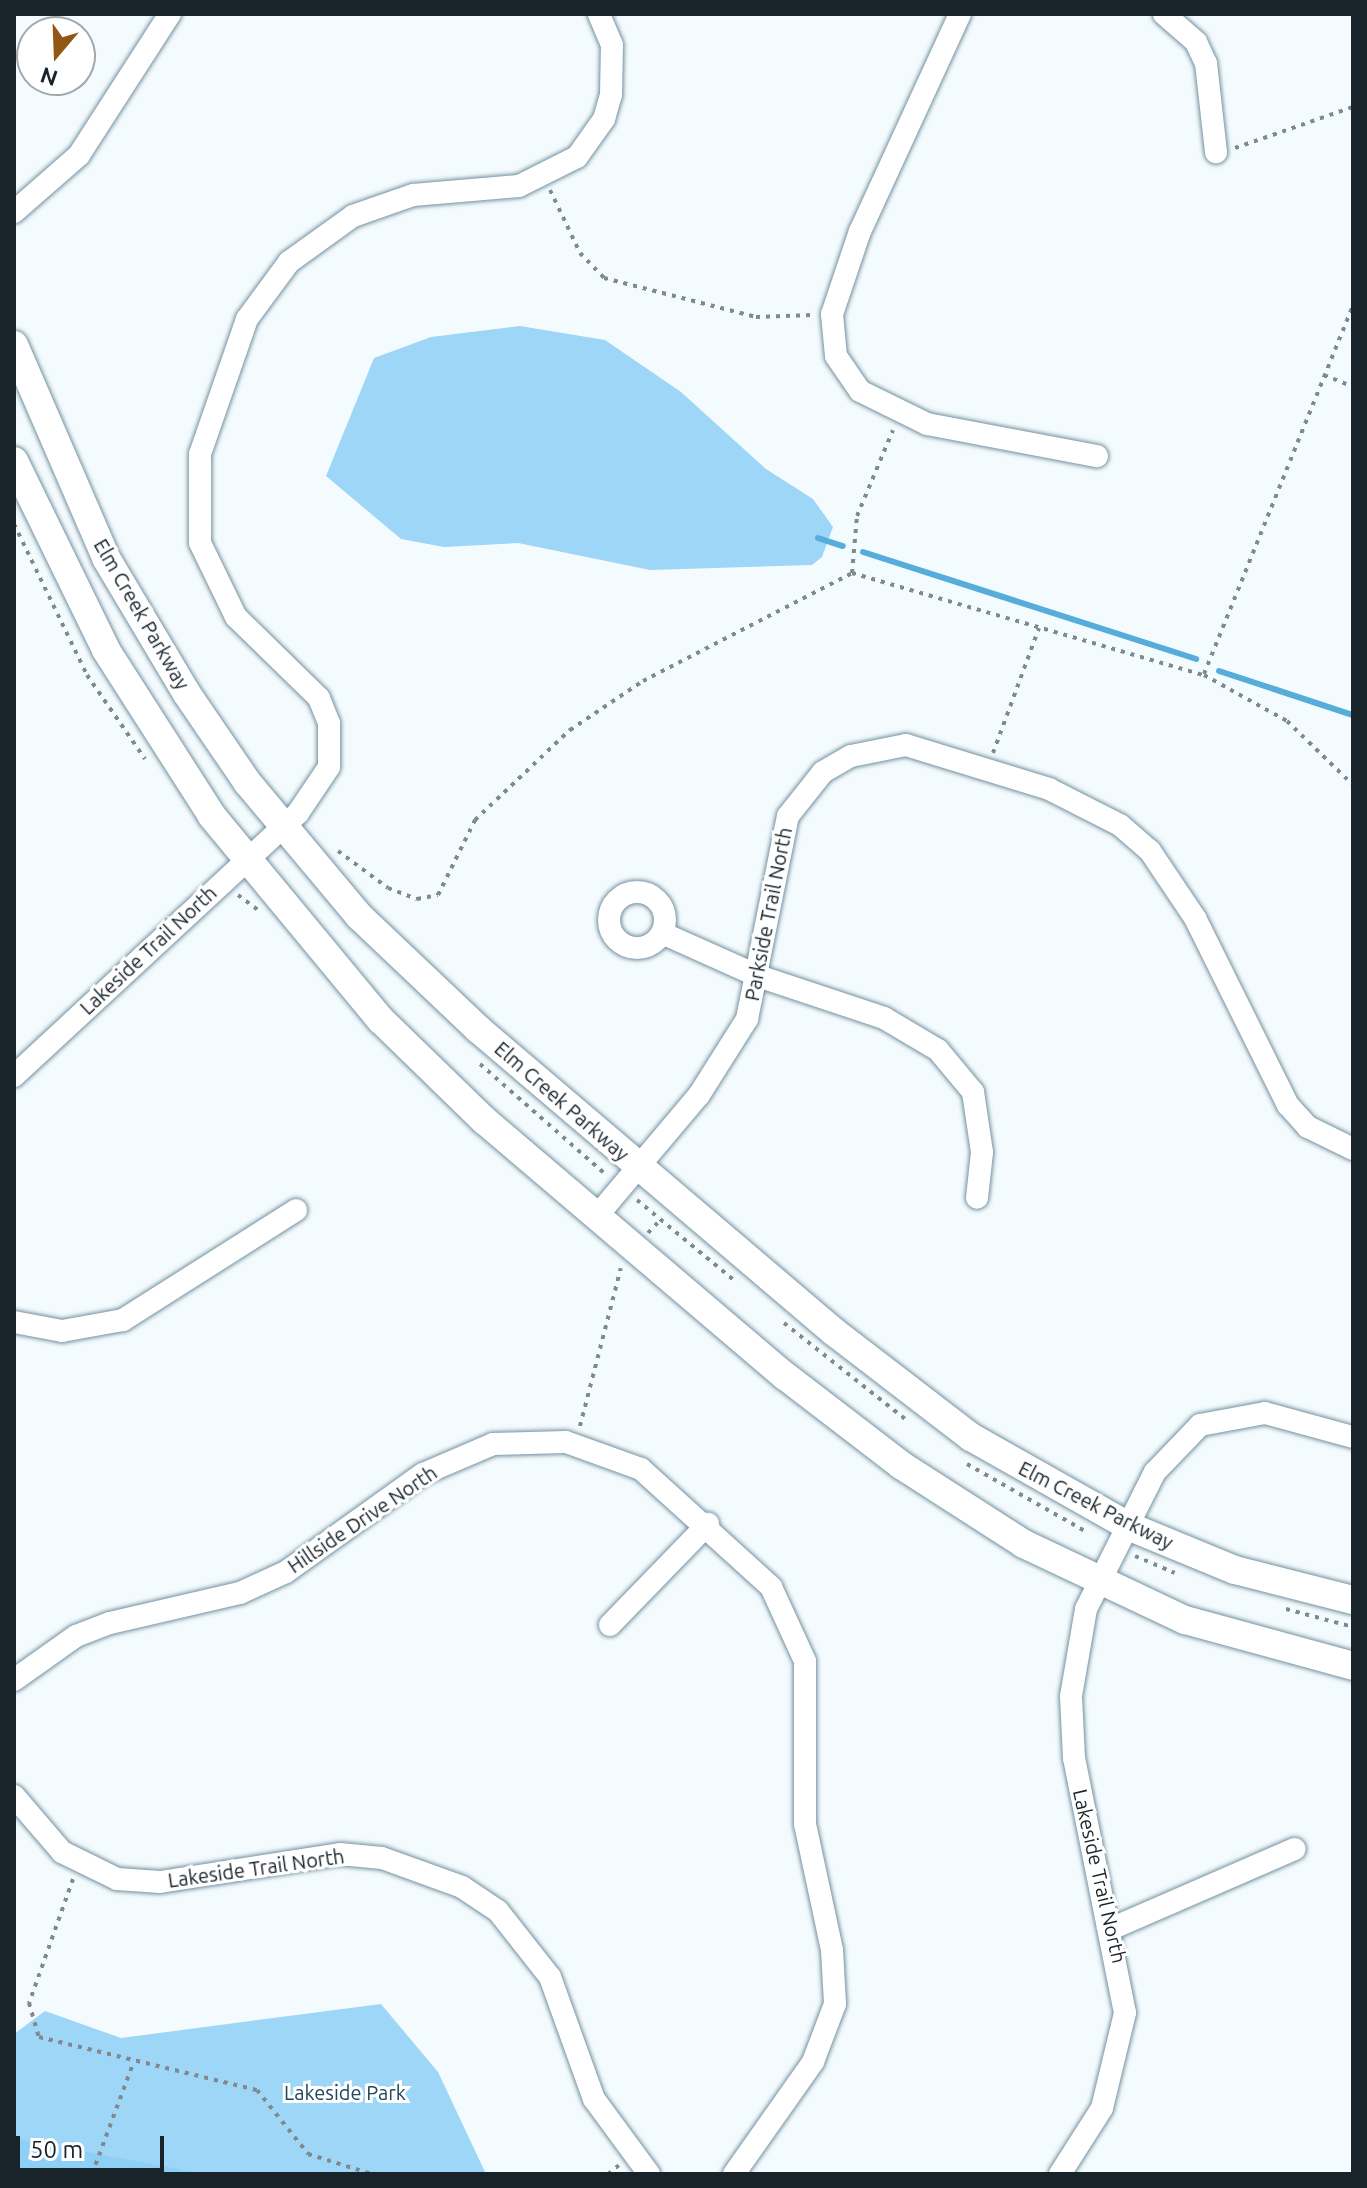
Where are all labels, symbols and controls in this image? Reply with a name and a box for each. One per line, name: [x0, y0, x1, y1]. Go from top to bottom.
north arrow: [16, 16, 96, 96]
text: N: [37, 63, 61, 92]
street label: Elm Creek Parkway: [89, 534, 195, 694]
street label: Parkside Trail North: [739, 825, 797, 1003]
street label: Lakeside Trail North: [75, 881, 221, 1019]
street label: Elm Creek Parkway: [490, 1036, 634, 1166]
street label: Elm Creek Parkway: [1015, 1456, 1177, 1554]
street label: Hillside Drive North: [283, 1460, 441, 1578]
street label: Lakeside Trail North: [1068, 1787, 1132, 1965]
street label: Lakeside Trail North: [166, 1844, 346, 1892]
park label: Lakeside Park: [284, 2080, 406, 2104]
scale bar: [20, 2120, 168, 2170]
text: 50 m: [30, 2136, 83, 2163]

